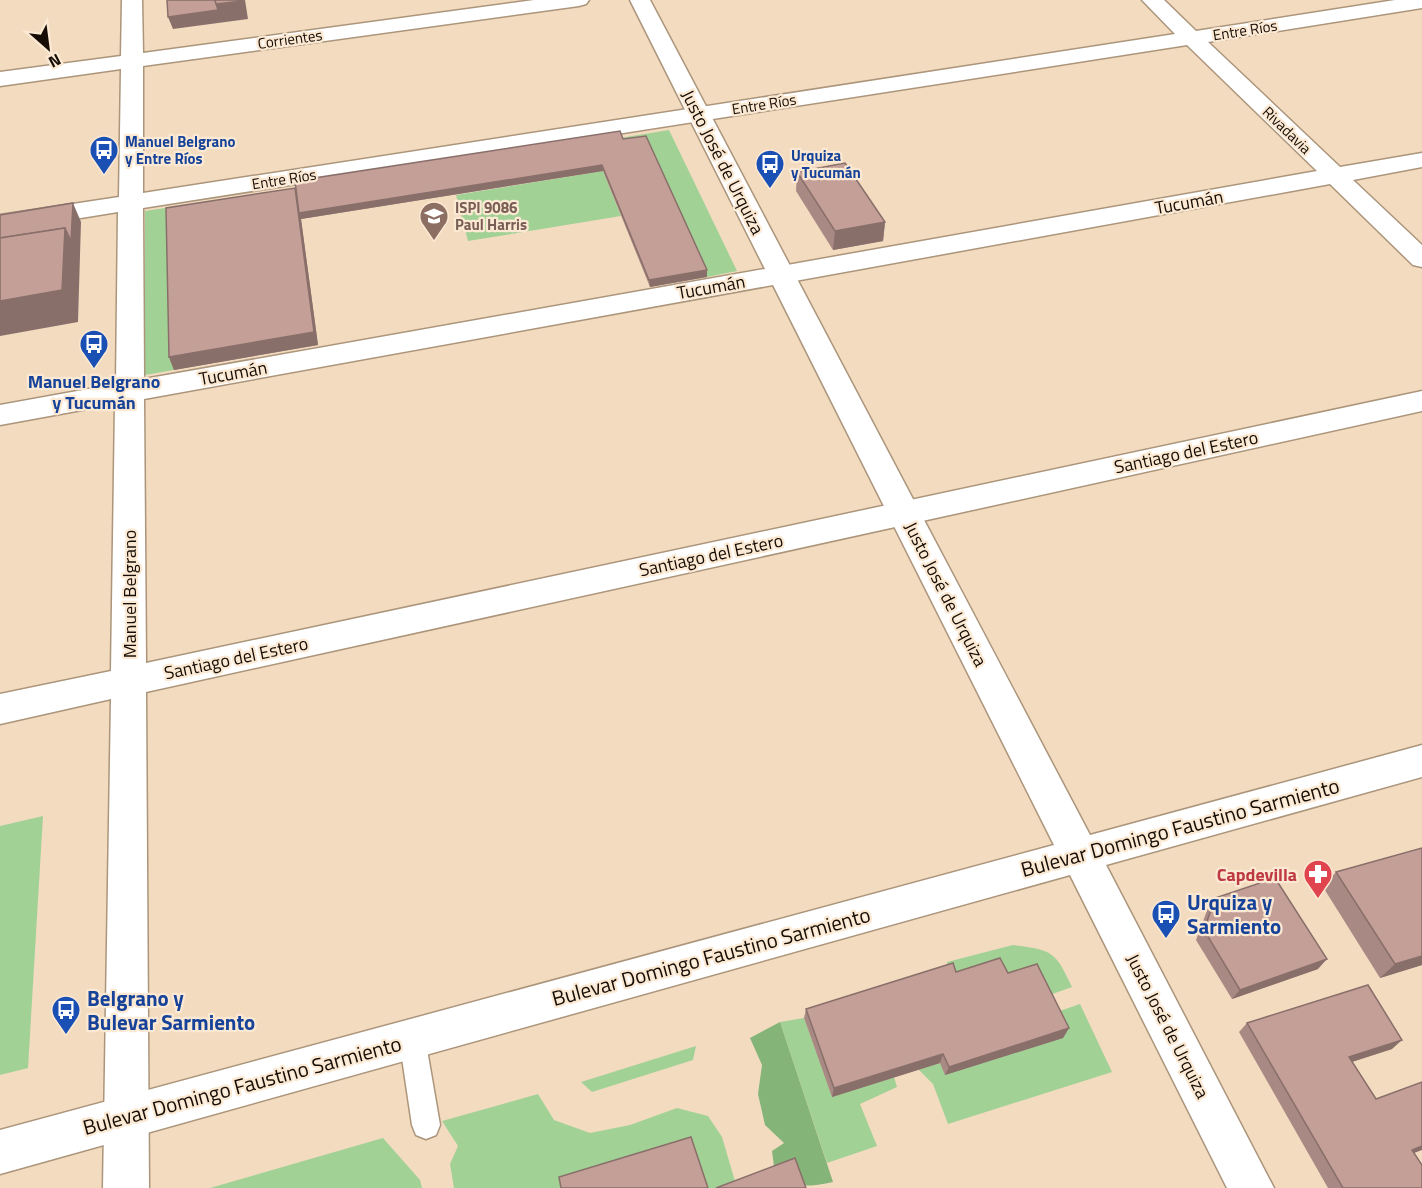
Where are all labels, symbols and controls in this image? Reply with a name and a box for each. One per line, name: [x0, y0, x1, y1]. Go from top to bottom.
street label: Entre Ríos: [1211, 14, 1279, 46]
north arrow: [18, 18, 78, 78]
street label: Corrientes: [256, 23, 324, 55]
text: N: [45, 48, 66, 74]
street label: Justo José de Urquiza: [675, 85, 771, 239]
street label: Entre Ríos: [730, 88, 798, 120]
street label: Rivadavia: [1257, 101, 1317, 160]
place label: Manuel Belgrano y Entre Ríos: [125, 130, 236, 170]
bus stop icon: Manuel Belgrano y Entre Ríos: [88, 134, 120, 176]
place label: Urquiza y Tucumán: [791, 144, 861, 184]
bus stop icon: Urquiza y Tucumán: [754, 148, 786, 190]
street label: Entre Ríos: [250, 163, 318, 195]
street label: Tucumán: [1153, 183, 1225, 221]
place label: ISPI 9086 Paul Harris: [455, 196, 527, 236]
school or university icon: ISPI 9086 Paul Harris: [418, 200, 450, 242]
street label: Tucumán: [675, 268, 747, 306]
bus stop icon: Manuel Belgrano y Tucumán: [78, 328, 110, 370]
street label: Tucumán: [197, 354, 269, 392]
place label: Manuel Belgrano y Tucumán: [28, 368, 160, 416]
street label: Santiago del Estero: [1112, 424, 1260, 480]
street label: Justo José de Urquiza: [898, 517, 994, 671]
street label: Santiago del Estero: [637, 527, 785, 583]
street label: Manuel Belgrano: [116, 530, 143, 658]
street label: Santiago del Estero: [162, 630, 310, 686]
street label: Bulevar Domingo Faustino Sarmiento: [1017, 769, 1343, 885]
pharmacy icon: Capdevilla: [1302, 858, 1334, 900]
place label: Capdevilla: [1217, 861, 1297, 888]
place label: Urquiza y Sarmiento: [1187, 886, 1281, 942]
street label: Bulevar Domingo Faustino Sarmiento: [548, 898, 874, 1014]
bus stop icon: Urquiza y Sarmiento: [1150, 898, 1182, 940]
street label: Justo José de Urquiza: [1120, 949, 1216, 1103]
place label: Belgrano y Bulevar Sarmiento: [87, 982, 255, 1038]
bus stop icon: Belgrano y Bulevar Sarmiento: [50, 994, 82, 1036]
street label: Bulevar Domingo Faustino Sarmiento: [79, 1027, 405, 1143]

